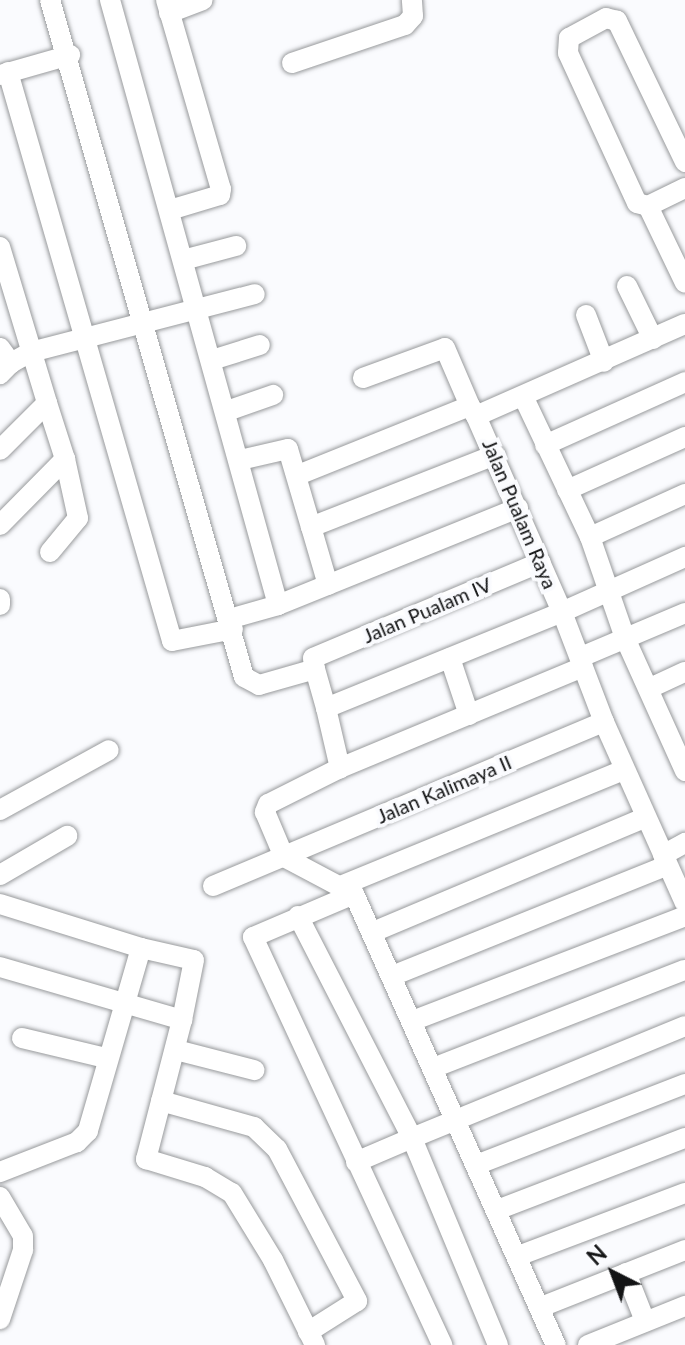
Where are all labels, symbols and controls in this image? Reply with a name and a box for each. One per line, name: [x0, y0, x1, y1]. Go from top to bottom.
street label: Jalan Pualam Raya: [478, 436, 562, 592]
street label: Jalan Pualam IV: [359, 572, 495, 648]
street label: Jalan Kalimaya II: [373, 750, 515, 828]
north arrow: [573, 1233, 653, 1313]
text: N: [581, 1239, 612, 1271]

